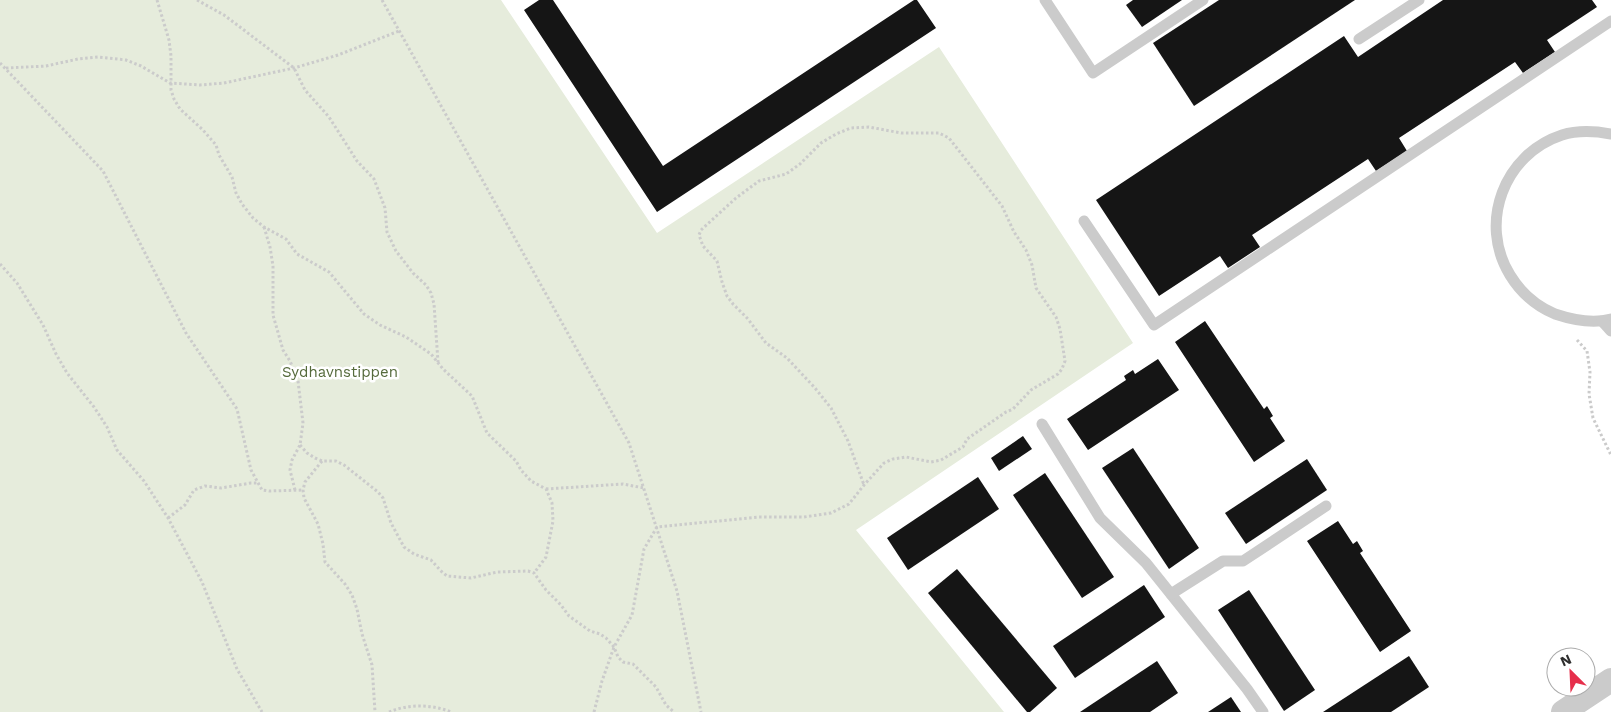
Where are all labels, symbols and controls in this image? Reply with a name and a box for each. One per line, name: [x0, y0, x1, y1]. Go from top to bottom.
park label: Sydhavnstippen: [282, 363, 398, 381]
north arrow: [1546, 647, 1596, 697]
text: N: [1558, 651, 1574, 670]

